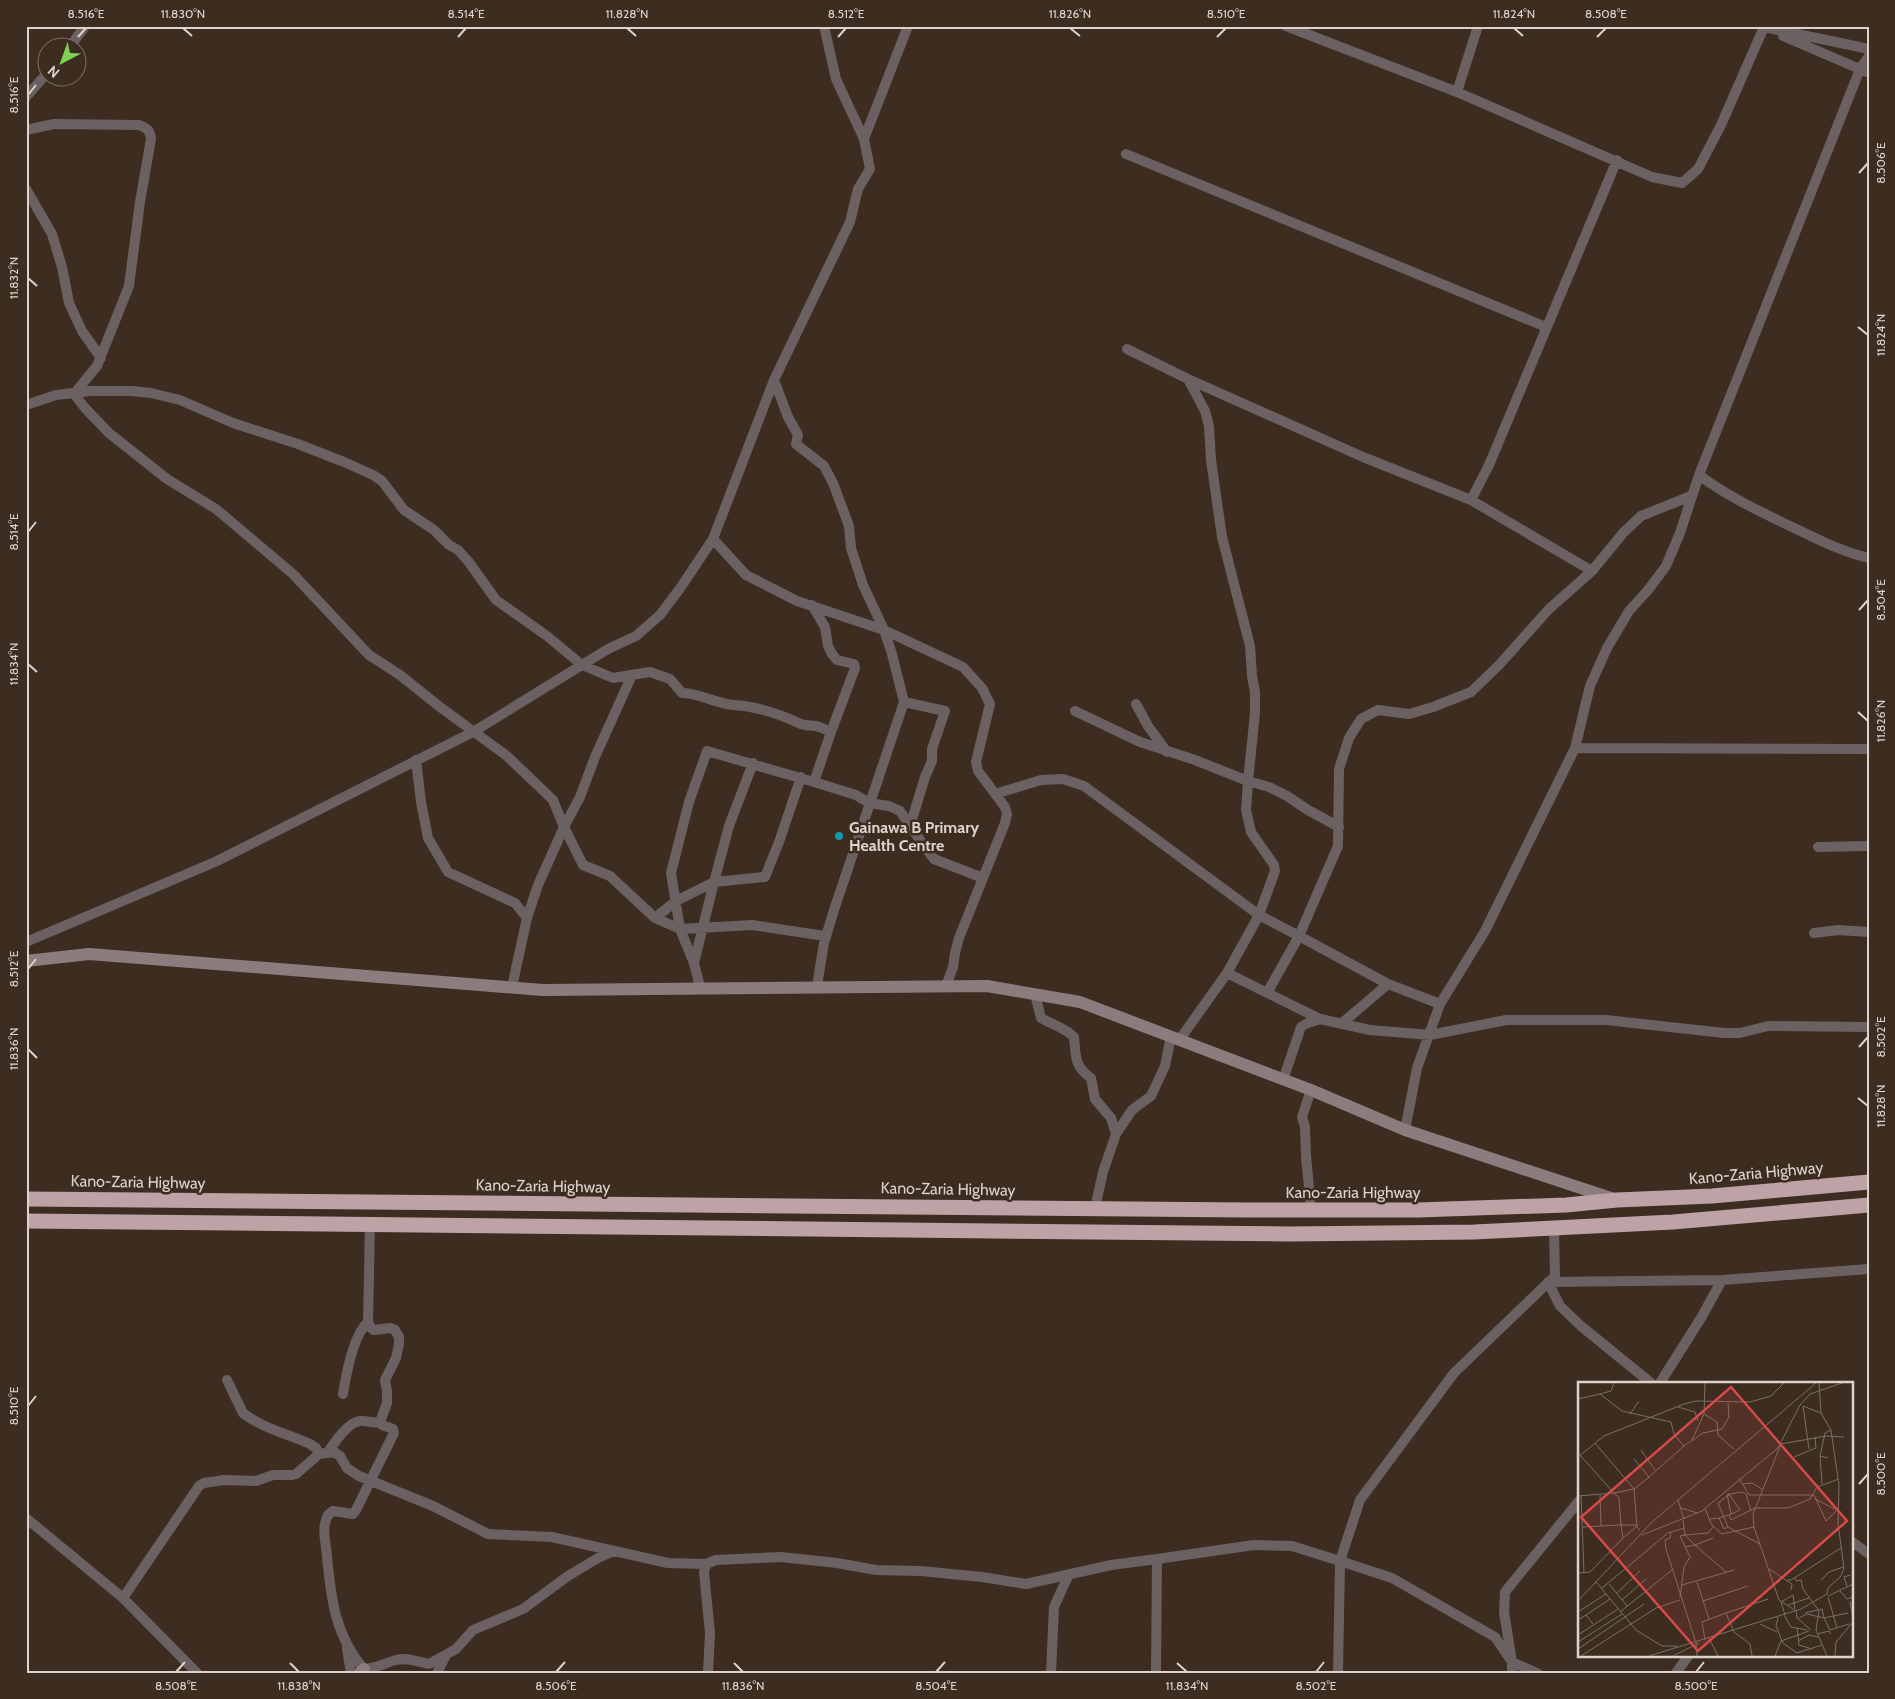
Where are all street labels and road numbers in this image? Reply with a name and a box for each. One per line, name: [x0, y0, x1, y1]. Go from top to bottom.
street label: Kano-Zaria Highway: [1688, 1158, 1824, 1188]
street label: Kano-Zaria Highway: [70, 1171, 206, 1193]
street label: Kano-Zaria Highway: [475, 1175, 611, 1197]
street label: Kano-Zaria Highway: [880, 1178, 1016, 1200]
street label: Kano-Zaria Highway: [1285, 1183, 1421, 1202]

